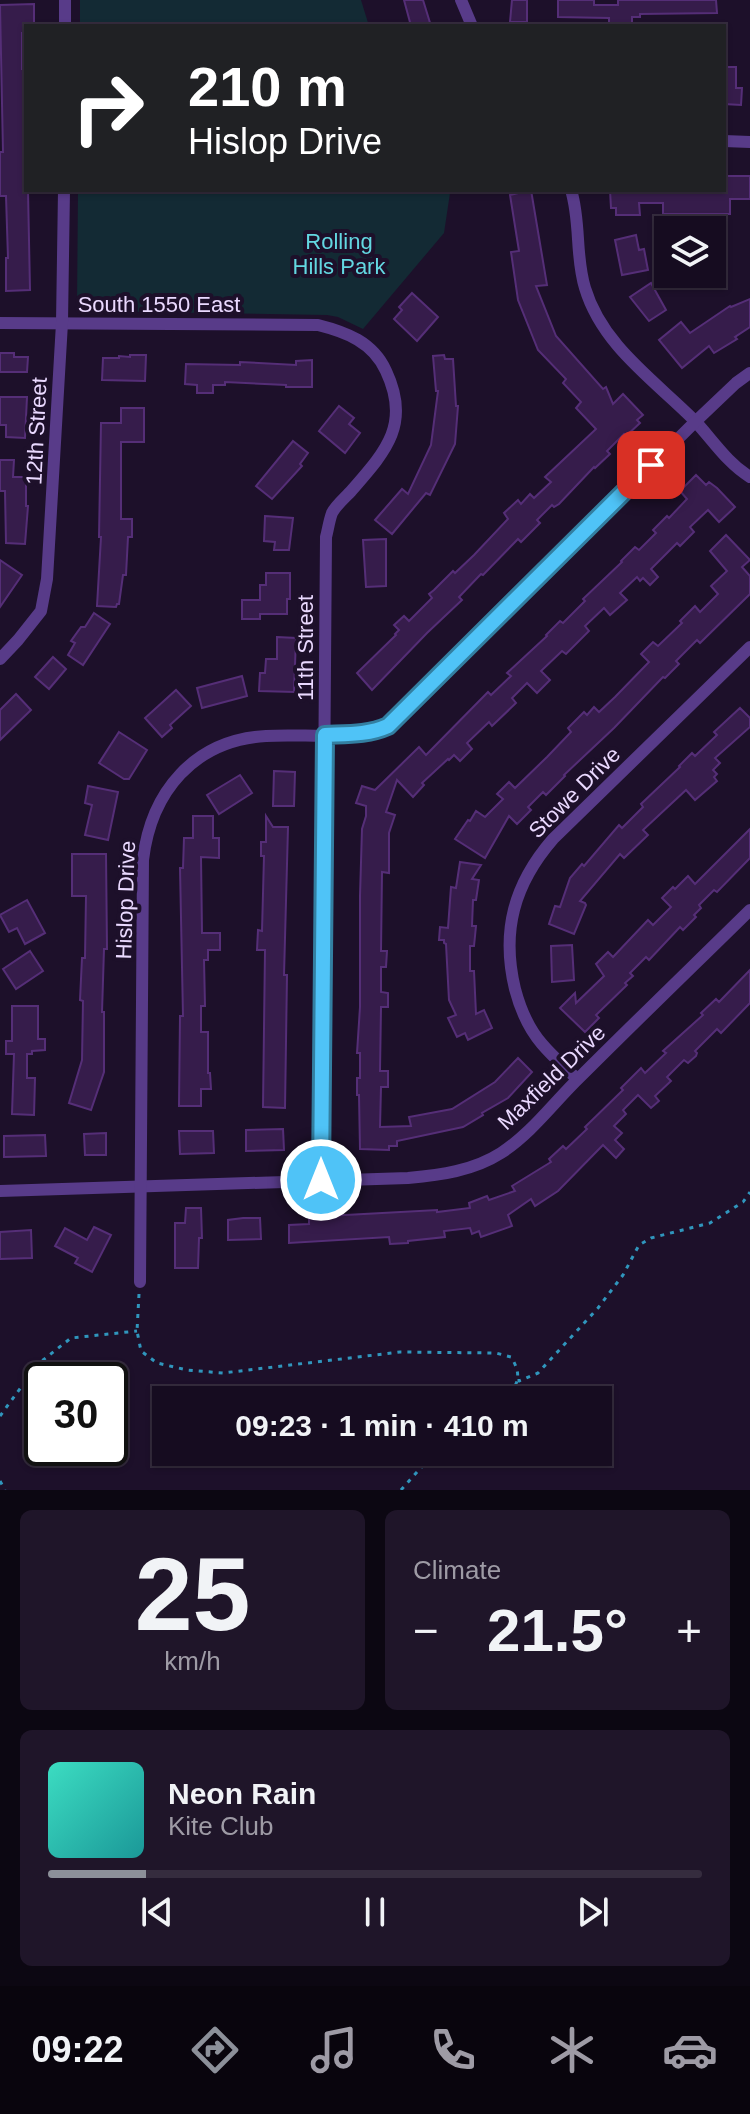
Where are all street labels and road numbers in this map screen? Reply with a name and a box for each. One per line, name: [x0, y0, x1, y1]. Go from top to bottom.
street label: South 1550 East: [78, 292, 240, 317]
street label: 12th Street: [21, 377, 52, 485]
street label: 11th Street: [293, 595, 318, 701]
street label: Stowe Drive: [524, 742, 625, 843]
street label: Hislop Drive: [111, 840, 140, 960]
street label: Maxfield Drive: [493, 1020, 610, 1135]

